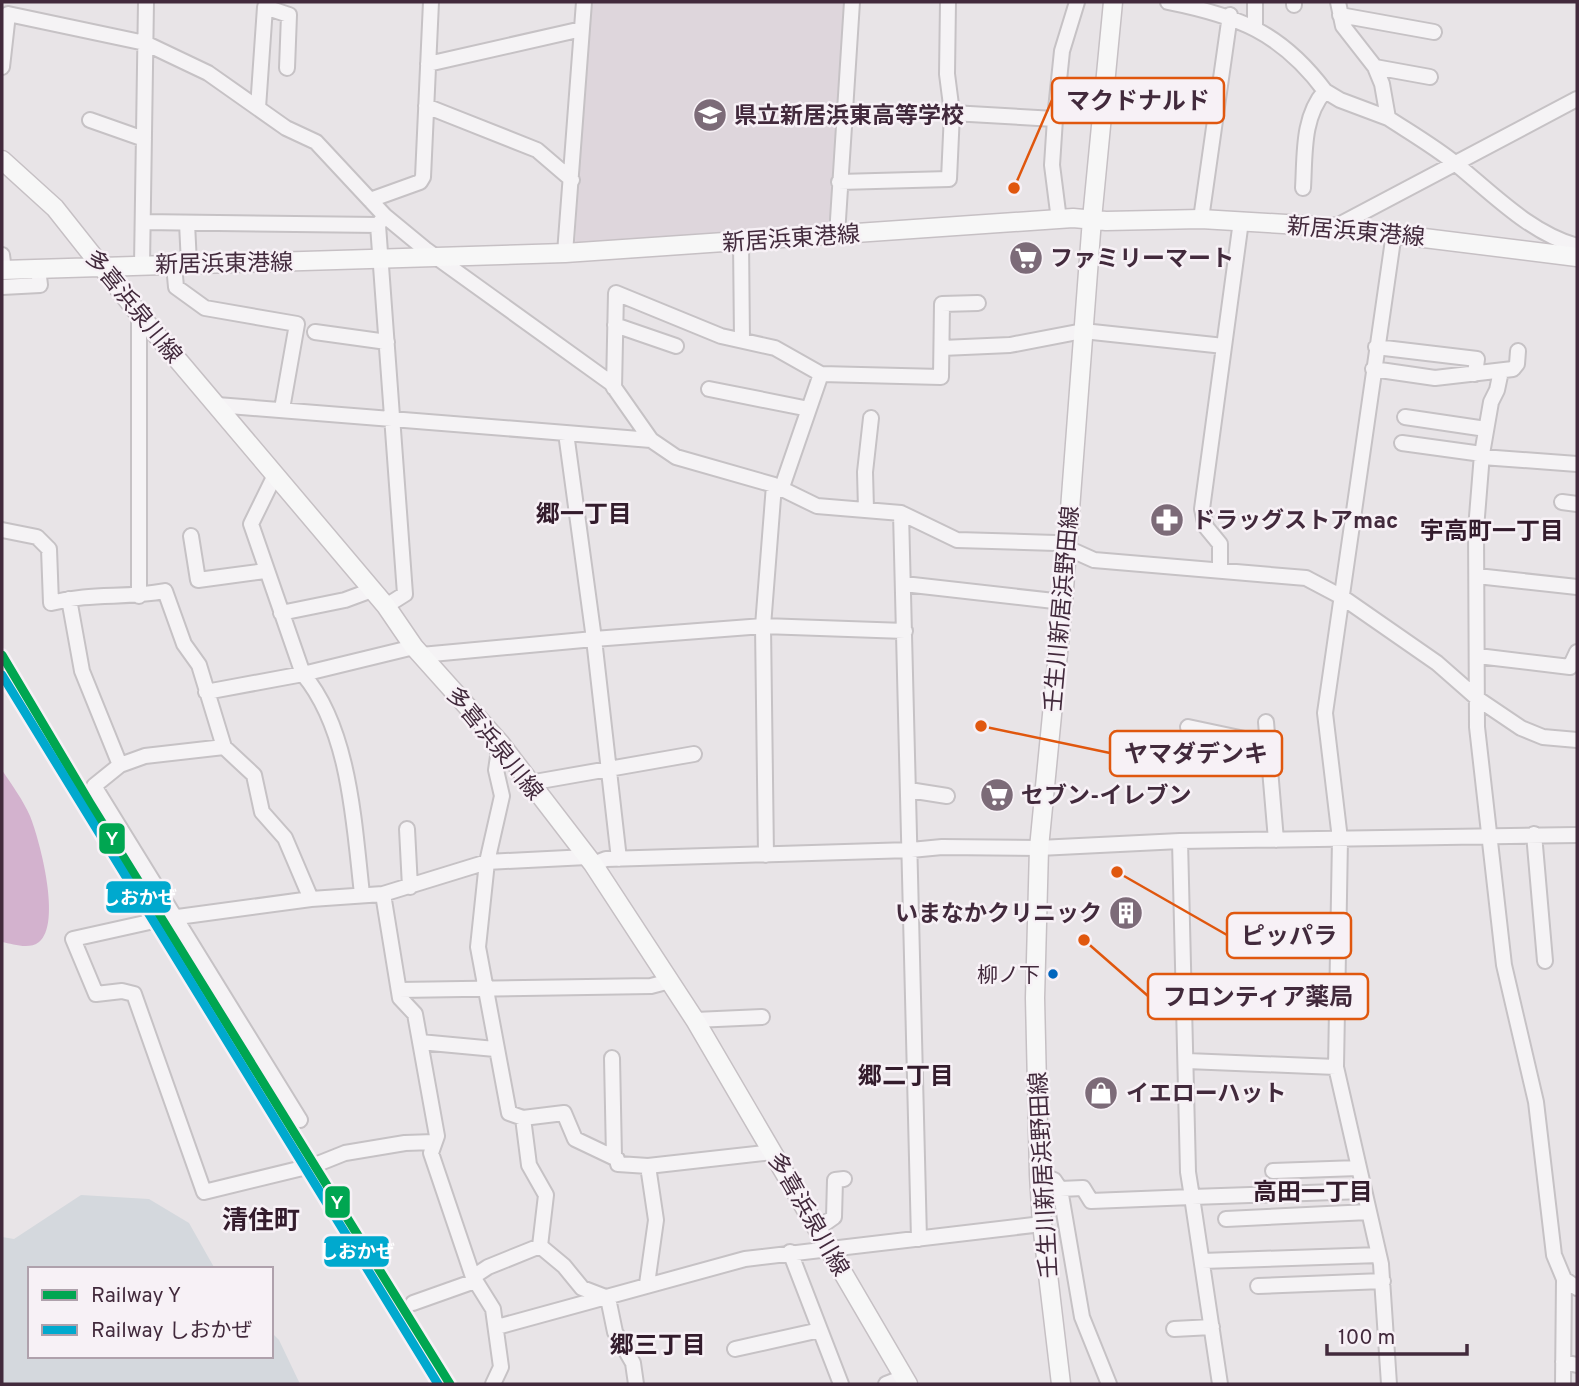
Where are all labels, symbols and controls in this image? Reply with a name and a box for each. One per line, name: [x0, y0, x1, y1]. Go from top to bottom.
callout: マクドナルド: [1052, 78, 1224, 123]
text: マクドナルド: [1066, 88, 1210, 118]
school or university icon: 県立新居浜東高等学校: [691, 96, 729, 134]
place label: 県立新居浜東高等学校: [734, 103, 964, 132]
street label: 新居浜東港線: [1286, 213, 1426, 254]
street label: 新居浜東港線: [721, 221, 861, 260]
supermarket icon: ファミリーマート: [1007, 239, 1045, 277]
street label: 多喜浜泉川線: [77, 245, 187, 370]
place label: ファミリーマート: [1050, 246, 1234, 275]
street label: 新居浜東港線: [155, 250, 293, 281]
district label: 郷一丁目: [536, 501, 632, 531]
pharmacy icon: ドラッグストアmac: [1148, 501, 1186, 539]
street label: 壬生川新居浜野田線: [1040, 505, 1087, 714]
place label: ドラッグストアmac: [1192, 508, 1399, 537]
district label: 宇高町一丁目: [1420, 518, 1564, 548]
street label: 多喜浜泉川線: [438, 682, 548, 807]
callout: ヤマダデンキ: [1110, 731, 1282, 776]
text: ヤマダデンキ: [1124, 741, 1268, 771]
supermarket icon: セブン-イレブン: [978, 776, 1016, 814]
place label: セブン-イレブン: [1021, 783, 1192, 812]
line badge: Y: [98, 822, 126, 855]
text: Y: [106, 828, 119, 852]
line badge: しおかぜ: [105, 880, 172, 914]
text: しおかぜ: [101, 887, 177, 911]
building icon: いまなかクリニック: [1107, 894, 1145, 932]
place label: いまなかクリニック: [895, 901, 1102, 930]
callout: ピッパラ: [1227, 913, 1351, 958]
text: ピッパラ: [1241, 923, 1337, 953]
place label: 柳ノ下: [977, 963, 1040, 990]
marker: 柳ノ下: [1046, 967, 1060, 981]
callout: フロンティア薬局: [1148, 974, 1368, 1019]
text: フロンティア薬局: [1163, 984, 1353, 1014]
district label: 郷二丁目: [858, 1063, 954, 1093]
street label: 壬生川新居浜野田線: [1026, 1071, 1065, 1279]
shop icon: イエローハット: [1082, 1074, 1120, 1112]
place label: イエローハット: [1126, 1081, 1286, 1110]
street label: 多喜浜泉川線: [760, 1148, 854, 1282]
district label: 高田一丁目: [1253, 1179, 1373, 1209]
line badge: Y: [324, 1185, 351, 1219]
text: Y: [331, 1192, 344, 1216]
district label: 清住町: [222, 1206, 300, 1239]
line badge: しおかぜ: [323, 1235, 390, 1268]
text: しおかぜ: [319, 1241, 395, 1265]
legend: [28, 1267, 273, 1358]
text: Railway Y: [91, 1283, 181, 1310]
scale bar: [1327, 1312, 1467, 1356]
text: Railway しおかぜ: [91, 1318, 253, 1345]
text: 100 m: [1338, 1325, 1395, 1352]
district label: 郷三丁目: [610, 1332, 706, 1362]

